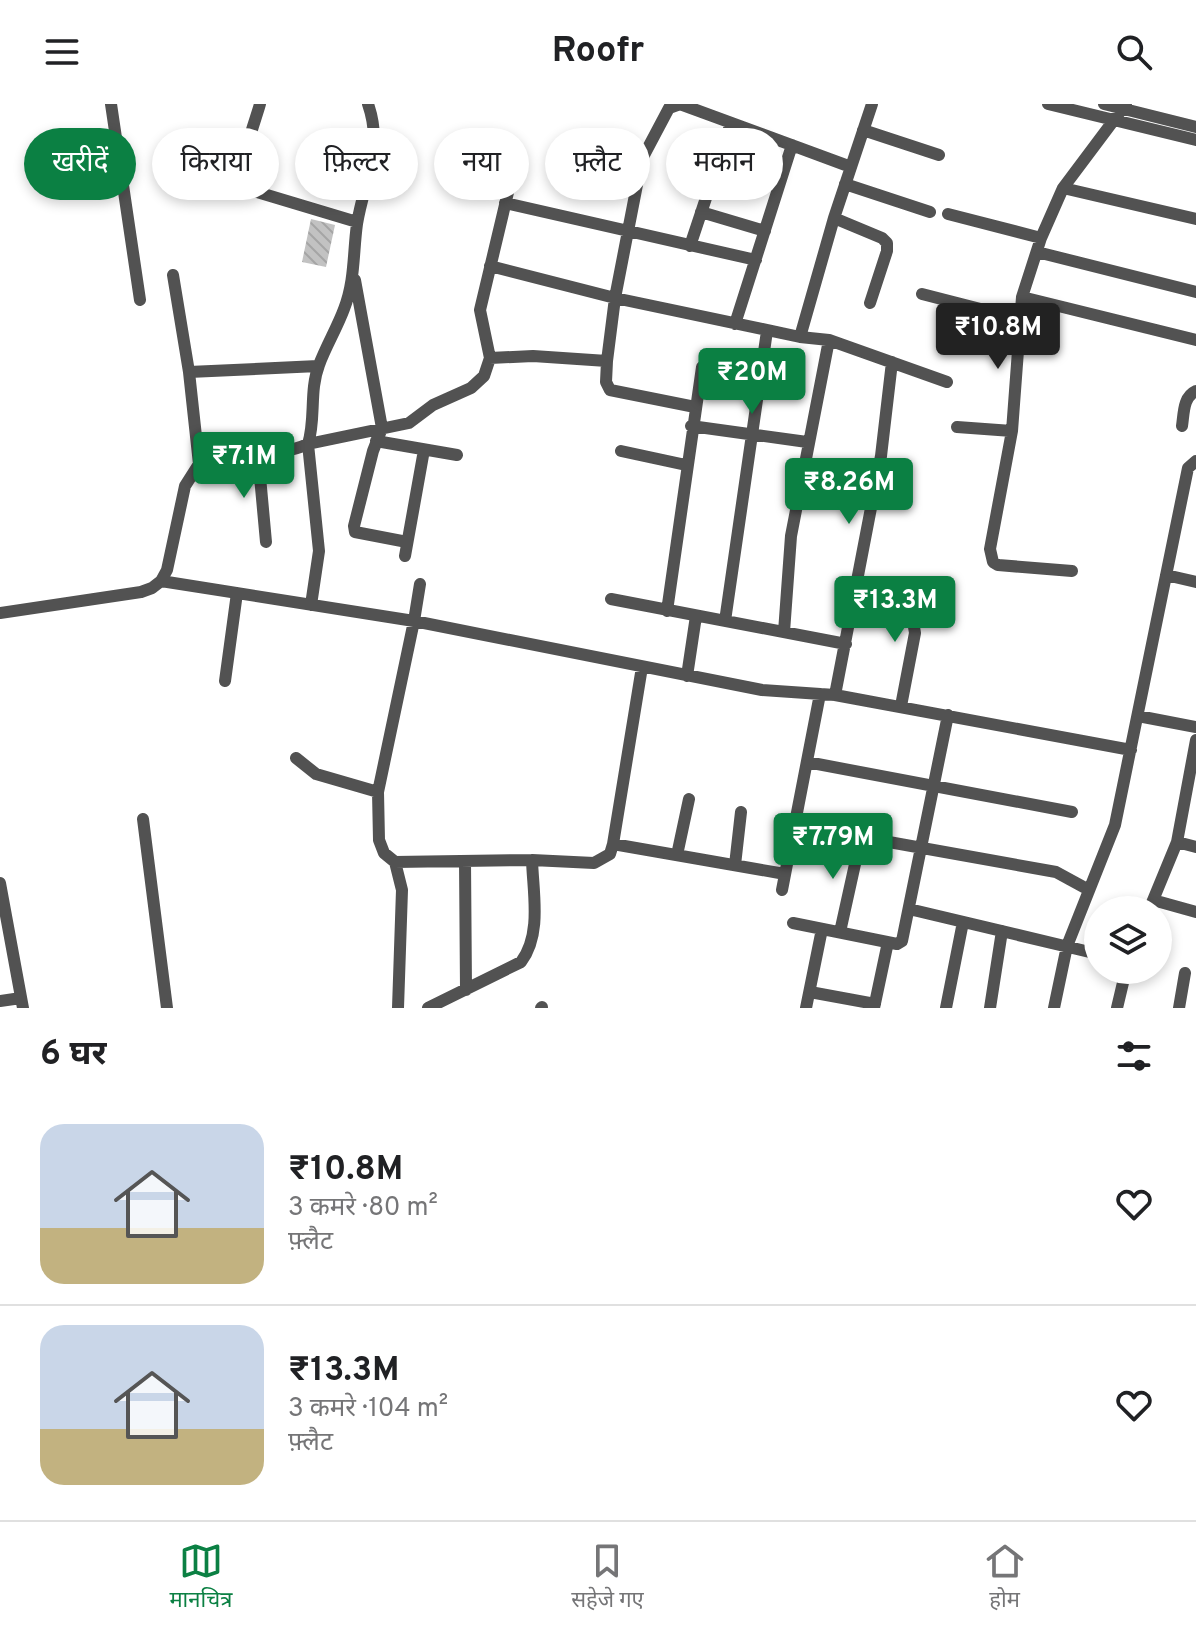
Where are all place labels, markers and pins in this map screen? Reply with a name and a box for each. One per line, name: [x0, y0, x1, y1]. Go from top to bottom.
pin: ₹10.8M: [933, 303, 1063, 371]
pin: ₹20M: [705, 348, 799, 416]
pin: ₹7.1M: [188, 432, 300, 500]
pin: ₹8.26M: [784, 458, 914, 526]
pin: ₹13.3M: [830, 576, 960, 644]
pin: ₹7.79M: [768, 813, 898, 881]

